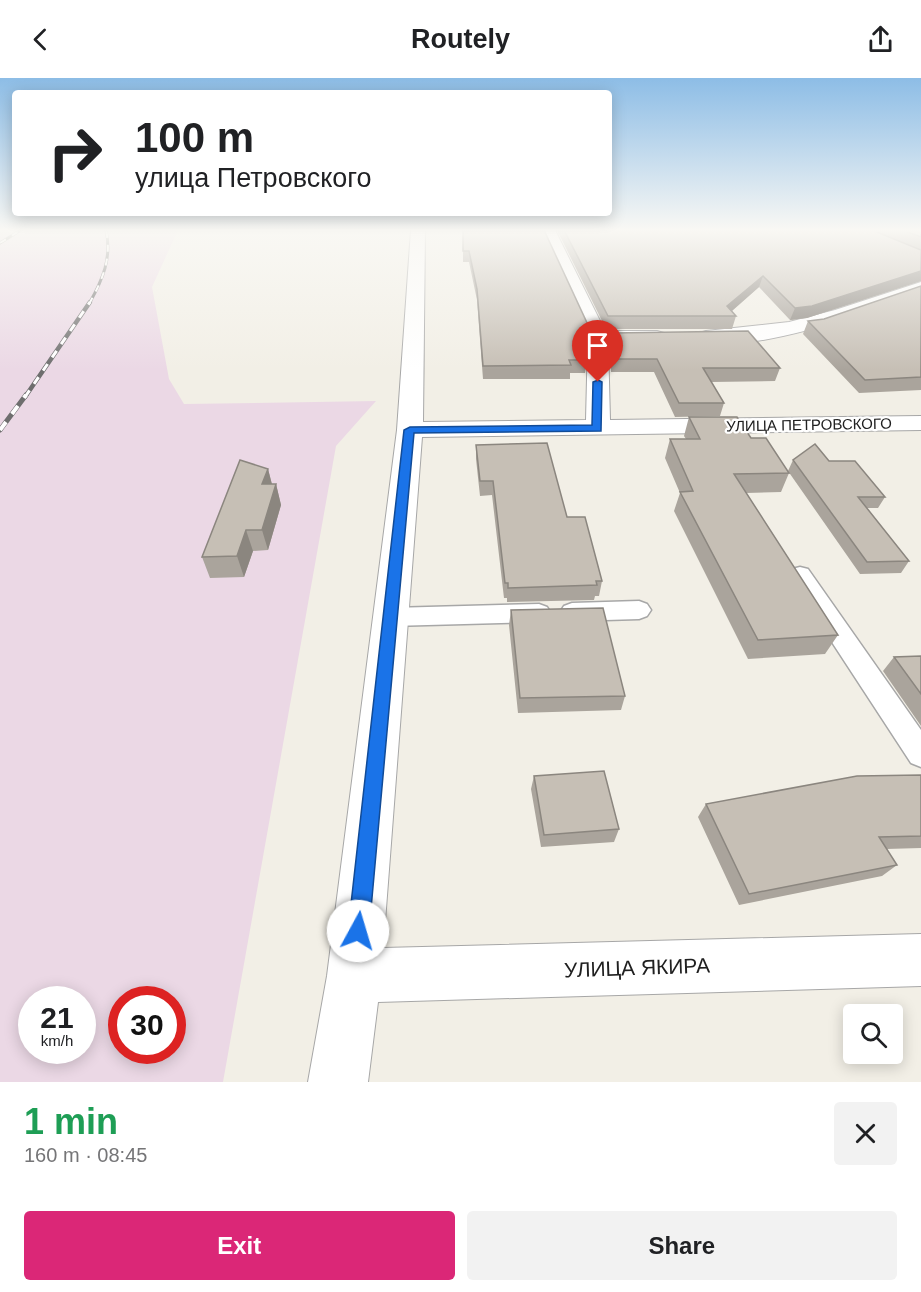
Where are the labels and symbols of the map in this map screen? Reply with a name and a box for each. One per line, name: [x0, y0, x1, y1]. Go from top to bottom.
pin: [572, 320, 623, 382]
street label: УЛИЦА ПЕТРОВСКОГО: [726, 415, 892, 434]
position arrow: [326, 899, 390, 963]
street label: УЛИЦА ЯКИРА: [564, 953, 710, 982]
speed limit sign: 30: [108, 986, 186, 1064]

